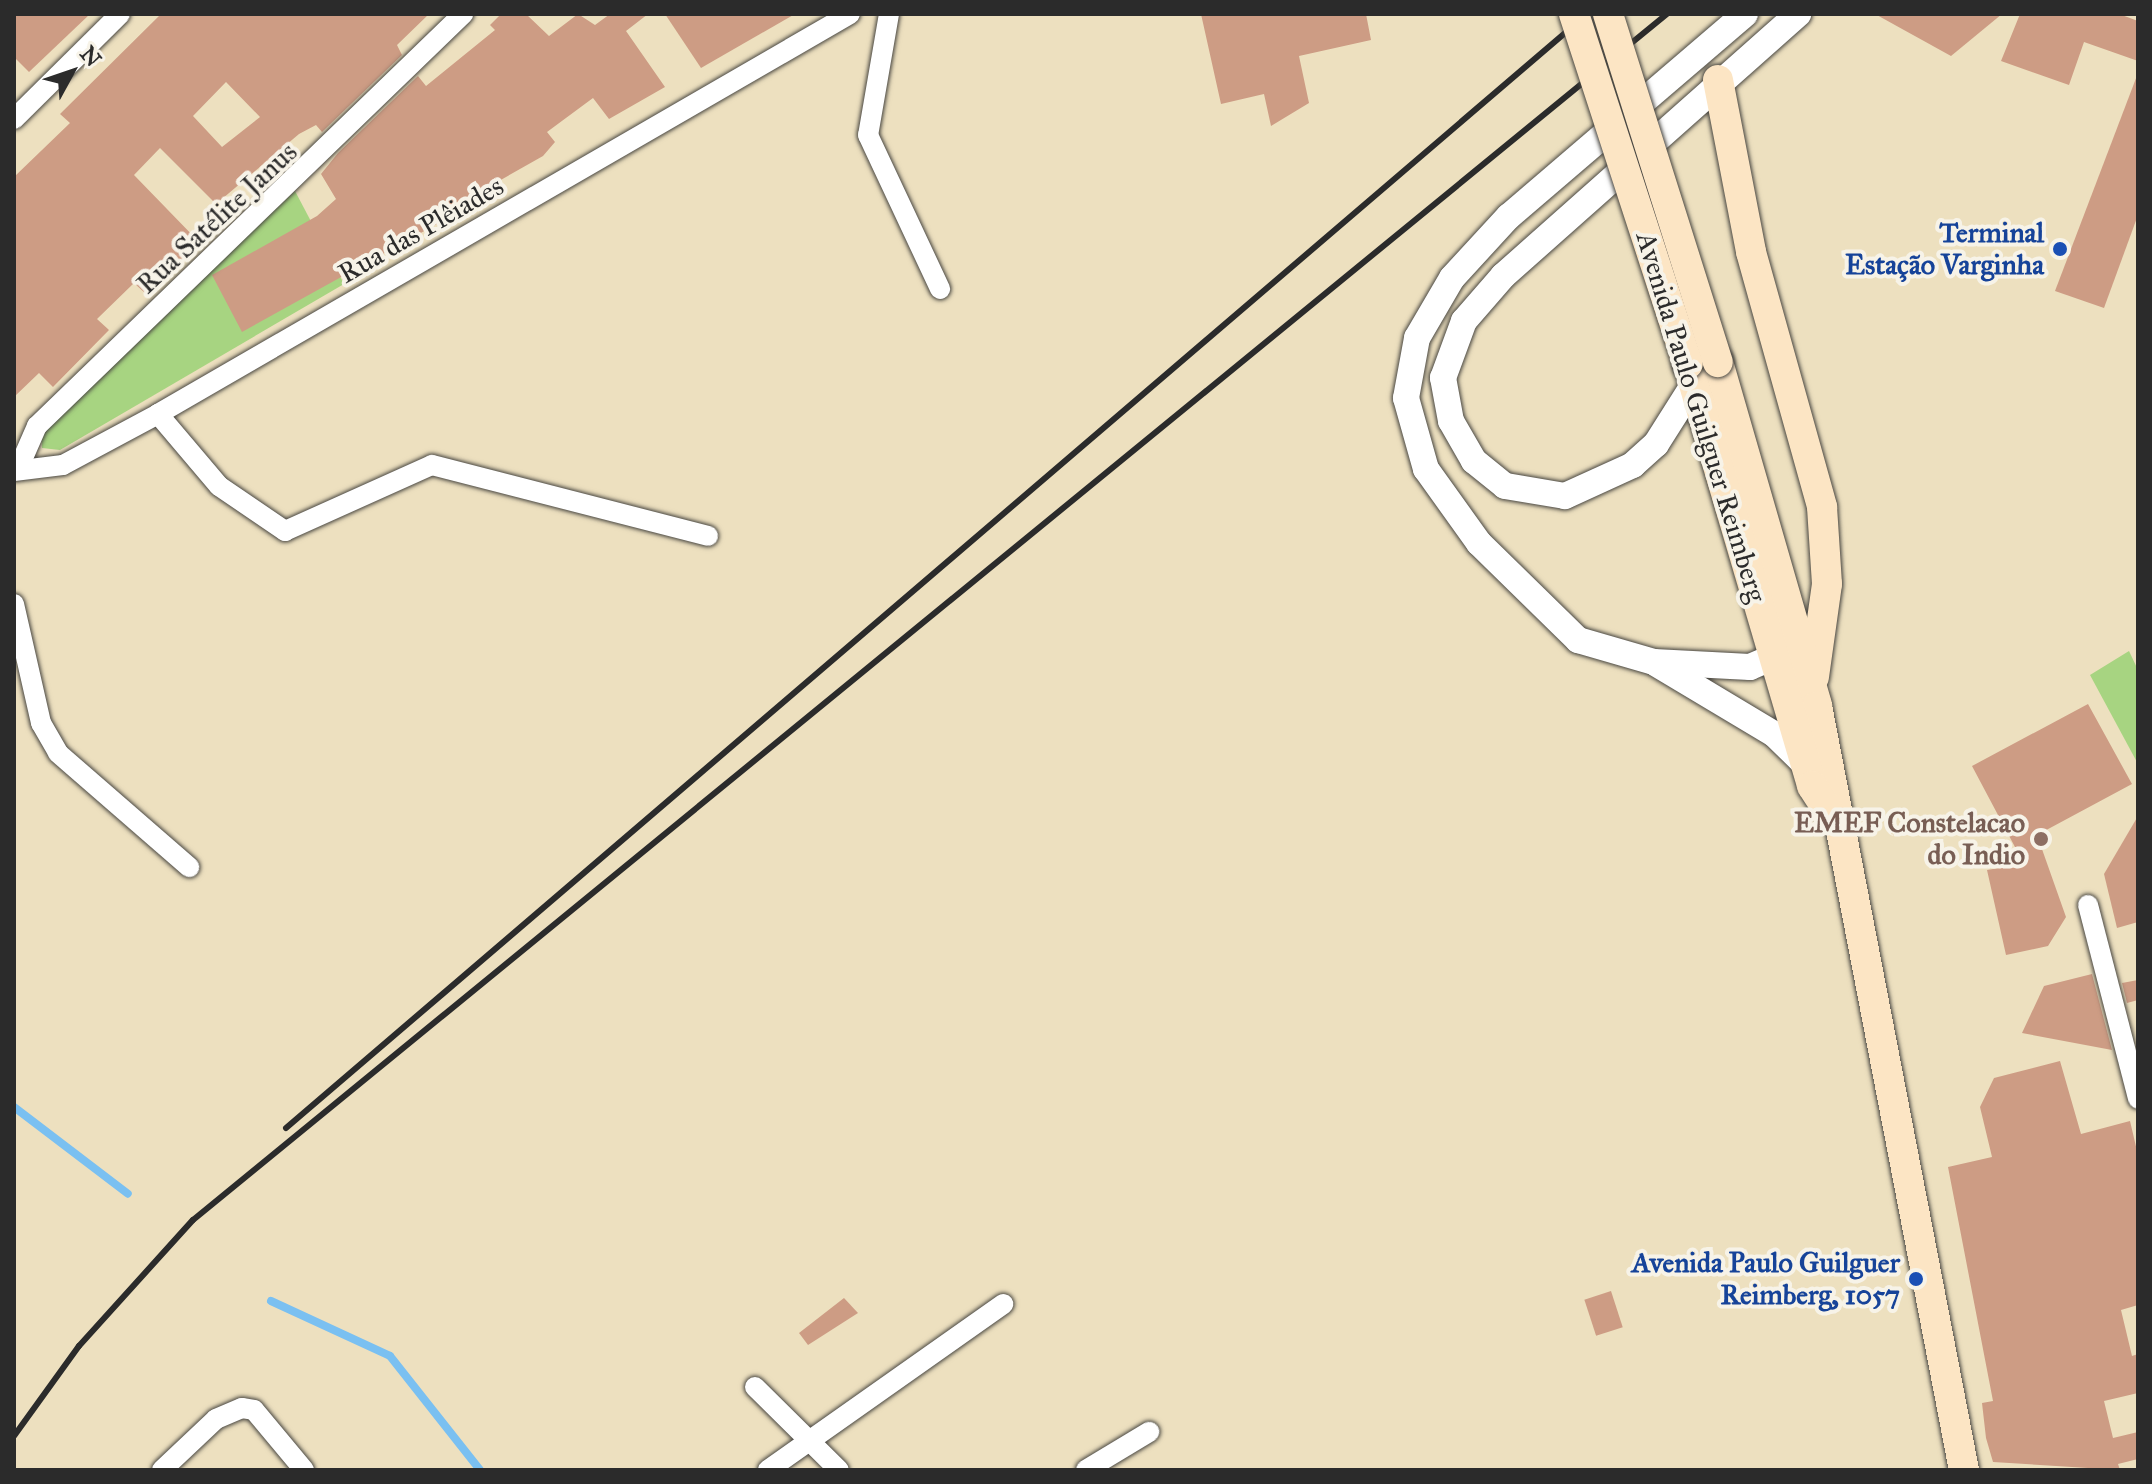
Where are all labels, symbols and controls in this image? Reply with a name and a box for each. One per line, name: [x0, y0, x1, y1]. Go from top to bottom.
north arrow: [32, 32, 112, 112]
text: N: [74, 40, 107, 72]
street label: Rua Satélite Janus: [130, 135, 304, 301]
street label: Rua das Plêiades: [333, 169, 509, 291]
place label: Terminal Estação Varginha: [1845, 216, 2044, 282]
street label: Avenida Paulo Guilguer Reimberg: [1629, 228, 1773, 606]
marker: Terminal Estação Varginha: [2051, 240, 2069, 258]
place label: EMEF Constelacao do Indio: [1794, 806, 2025, 872]
marker: EMEF Constelacao do Indio: [2032, 830, 2050, 848]
place label: Avenida Paulo Guilguer Reimberg, 1057: [1632, 1246, 1900, 1312]
marker: Avenida Paulo Guilguer Reimberg, 1057: [1907, 1270, 1925, 1288]

